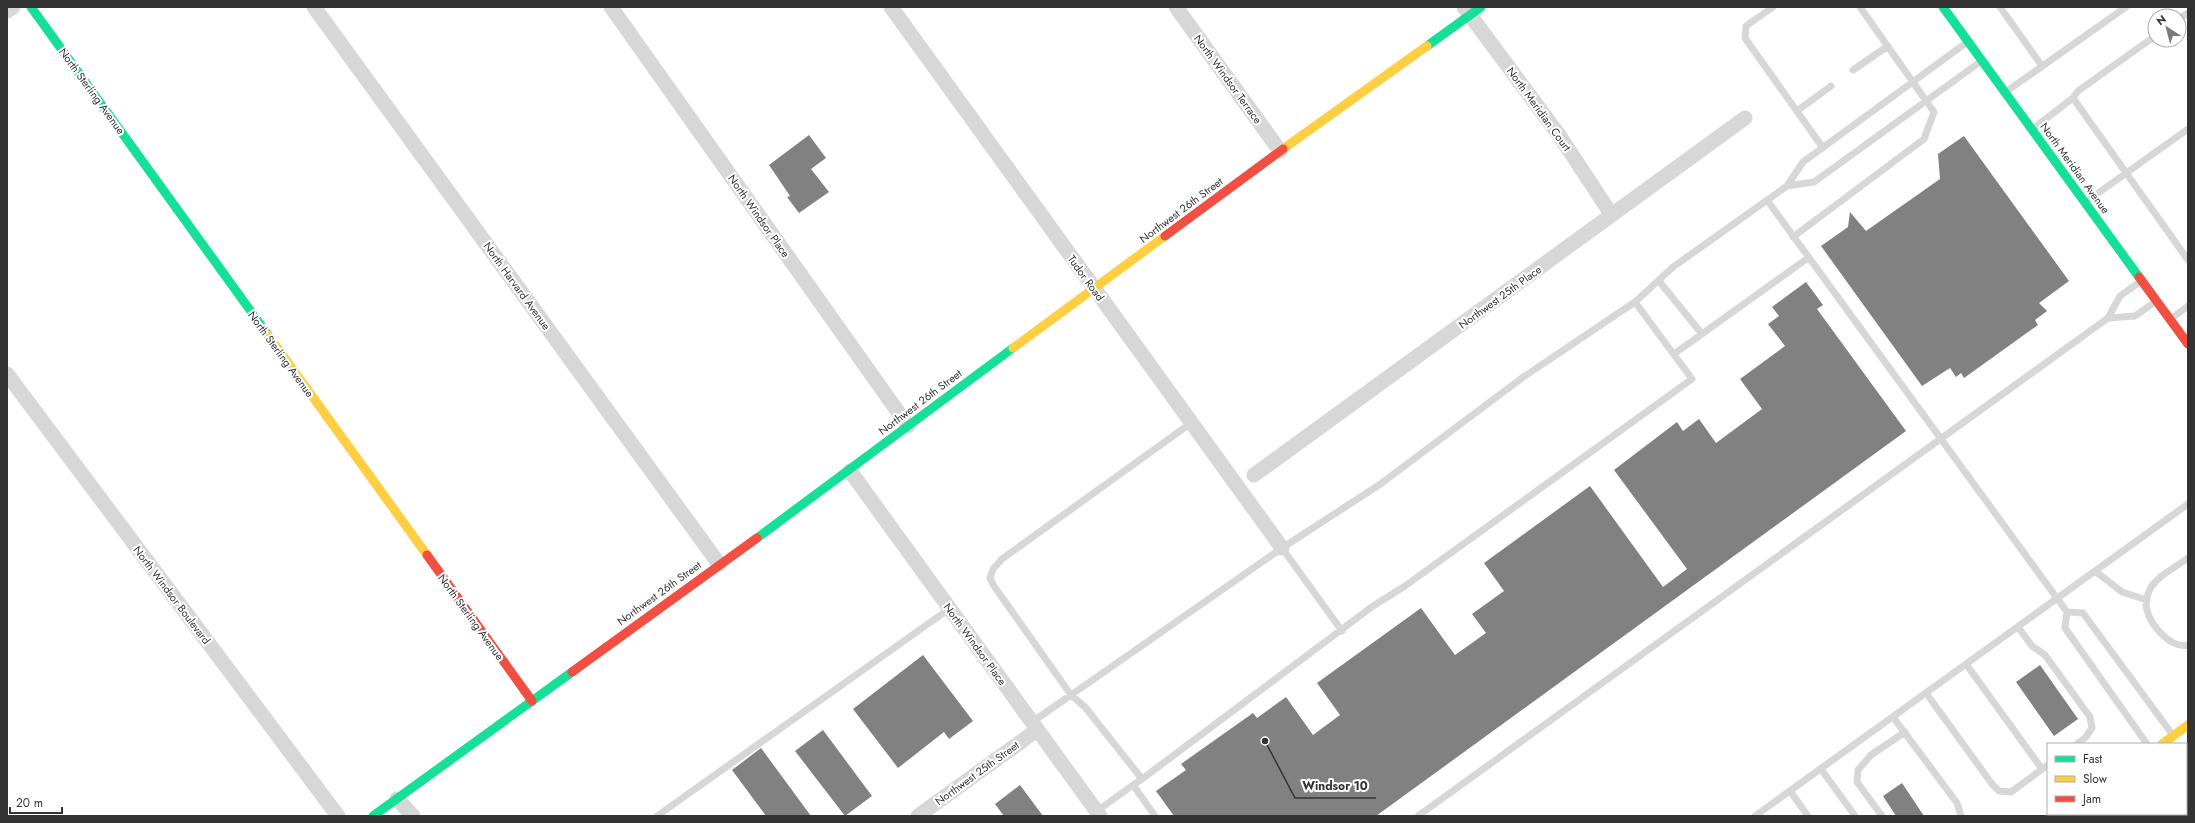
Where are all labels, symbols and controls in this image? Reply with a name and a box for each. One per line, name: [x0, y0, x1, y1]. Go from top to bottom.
north arrow: [2147, 8, 2187, 48]
text: N: [2153, 11, 2169, 29]
street label: North Windsor Terrace: [1190, 31, 1266, 127]
street label: North Sterling Avenue: [55, 45, 129, 138]
street label: North Meridian Court: [1503, 64, 1575, 155]
street label: North Meridian Avenue: [2036, 119, 2114, 217]
street label: North Windsor Place: [724, 171, 794, 261]
street label: Northwest 26th Street: [1136, 173, 1226, 247]
street label: North Harvard Avenue: [480, 239, 555, 333]
street label: Tudor Road: [1064, 252, 1108, 304]
street label: Northwest 25th Place: [1455, 261, 1545, 333]
street label: North Sterling Avenue: [244, 308, 318, 401]
street label: Northwest 26th Street: [875, 365, 965, 439]
street label: North Windsor Boulevard: [130, 542, 214, 648]
street label: Northwest 26th Street: [614, 557, 705, 629]
street label: North Sterling Avenue: [434, 571, 508, 664]
street label: North Windsor Place: [940, 600, 1010, 689]
street label: Northwest 25th Street: [932, 737, 1023, 809]
legend: [2047, 743, 2187, 815]
text: Fast: [2083, 750, 2102, 768]
text: Slow: [2083, 770, 2108, 788]
callout: Windsor 10: [1295, 774, 1376, 798]
text: Windsor 10: [1302, 777, 1368, 795]
scale bar: [10, 789, 62, 815]
text: Jam: [2081, 790, 2101, 808]
text: 20 m: [16, 794, 43, 812]

